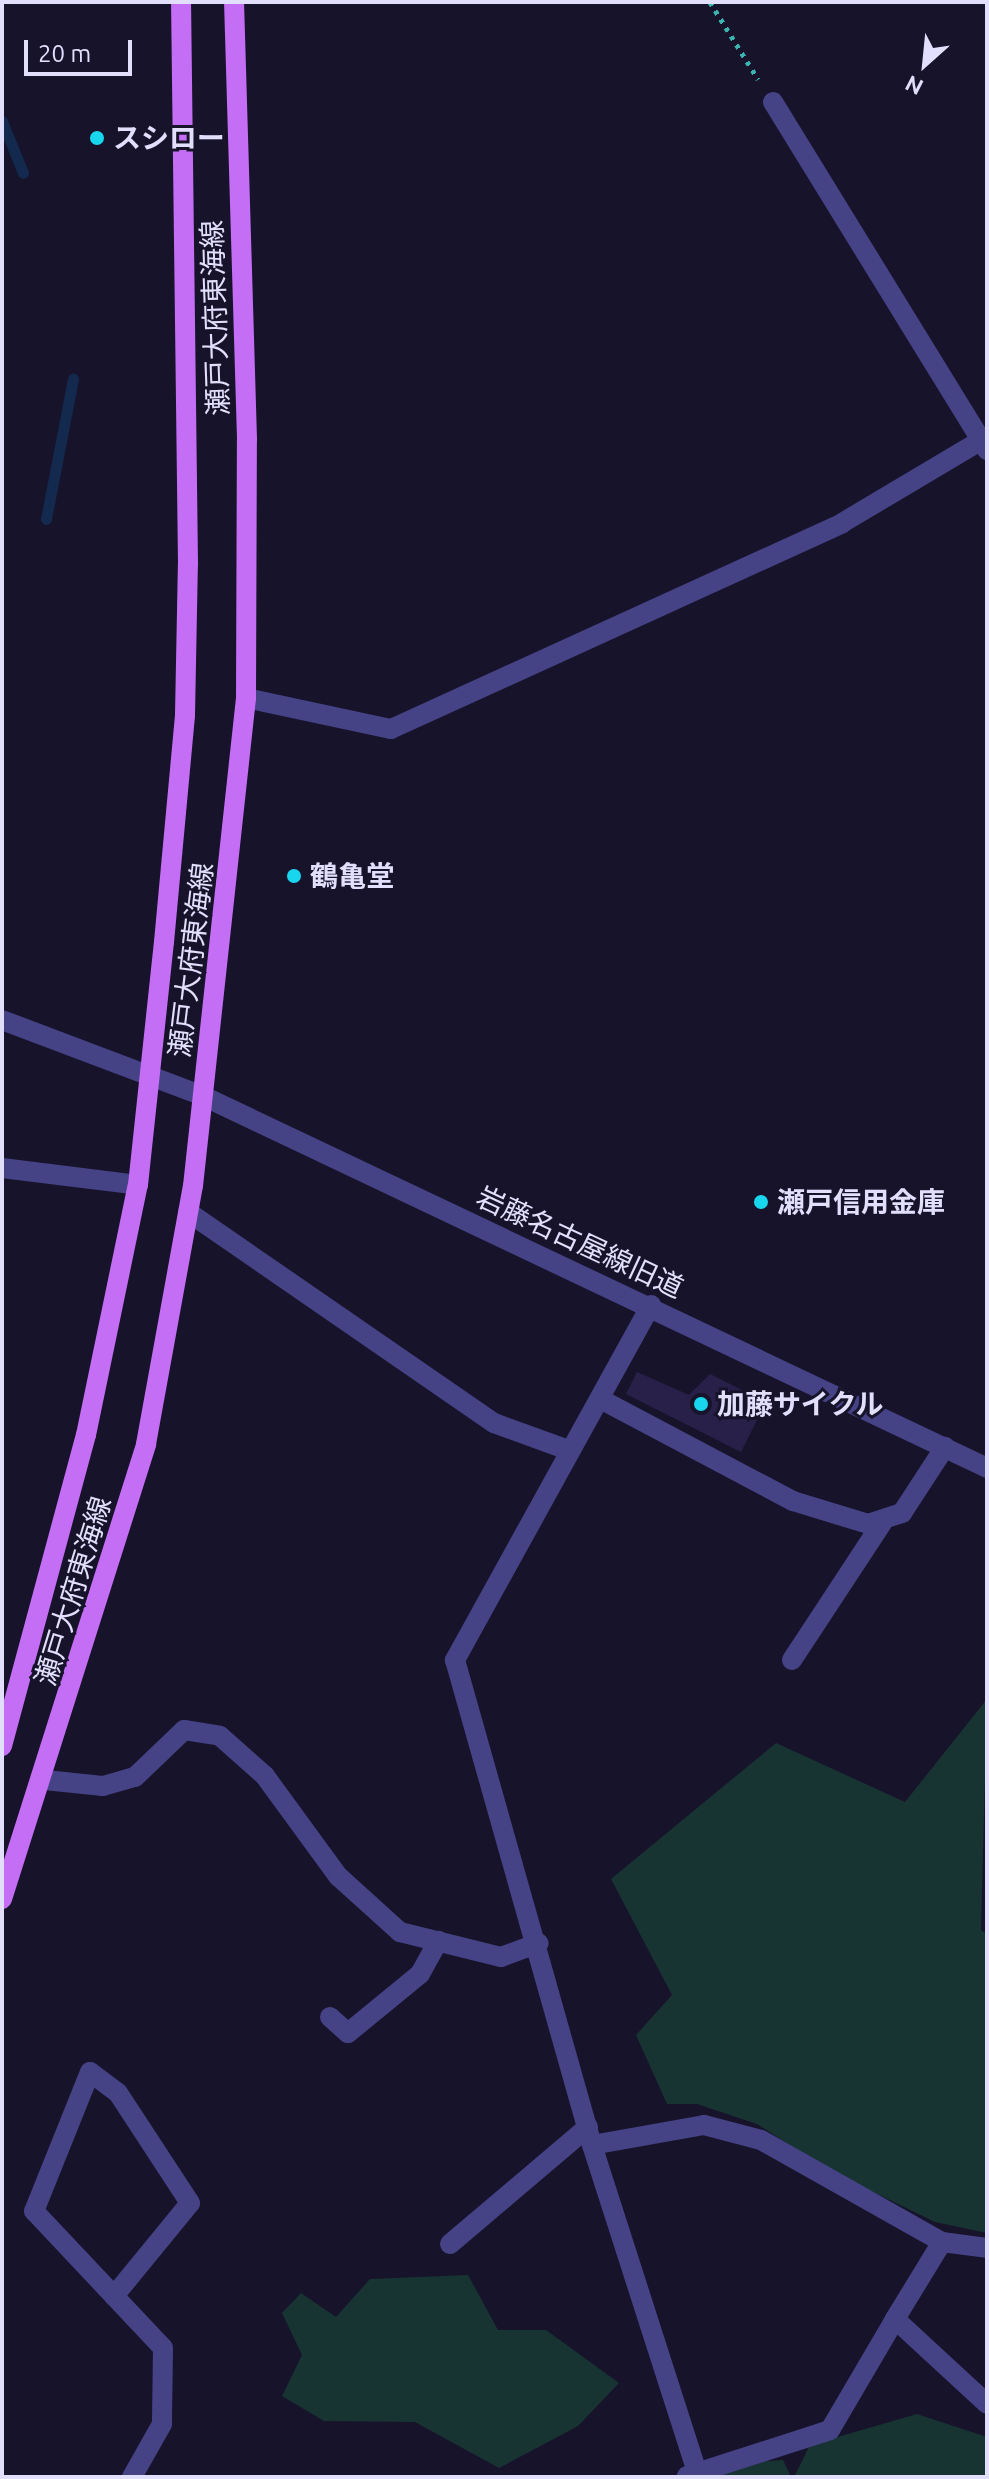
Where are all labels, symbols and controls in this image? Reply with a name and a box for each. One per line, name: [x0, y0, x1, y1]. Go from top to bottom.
scale bar: [28, 24, 136, 74]
north arrow: [885, 24, 965, 104]
text: 20 m: [38, 40, 91, 67]
text: N: [901, 71, 927, 101]
place label: スシロー: [113, 121, 225, 155]
marker: スシロー: [88, 129, 106, 147]
street label: 瀬戸大府東海線: [195, 219, 235, 417]
place label: 鶴亀堂: [310, 859, 394, 893]
street label: 瀬戸大府東海線: [162, 861, 220, 1059]
marker: 鶴亀堂: [285, 867, 303, 885]
street label: 岩藤名古屋線旧道: [471, 1179, 689, 1305]
place label: 瀬戸信用金庫: [777, 1185, 945, 1219]
marker: 瀬戸信用金庫: [752, 1193, 770, 1211]
place label: 加藤サイクル: [717, 1387, 885, 1421]
marker: 加藤サイクル: [692, 1395, 710, 1413]
street label: 瀬戸大府東海線: [28, 1492, 118, 1690]

